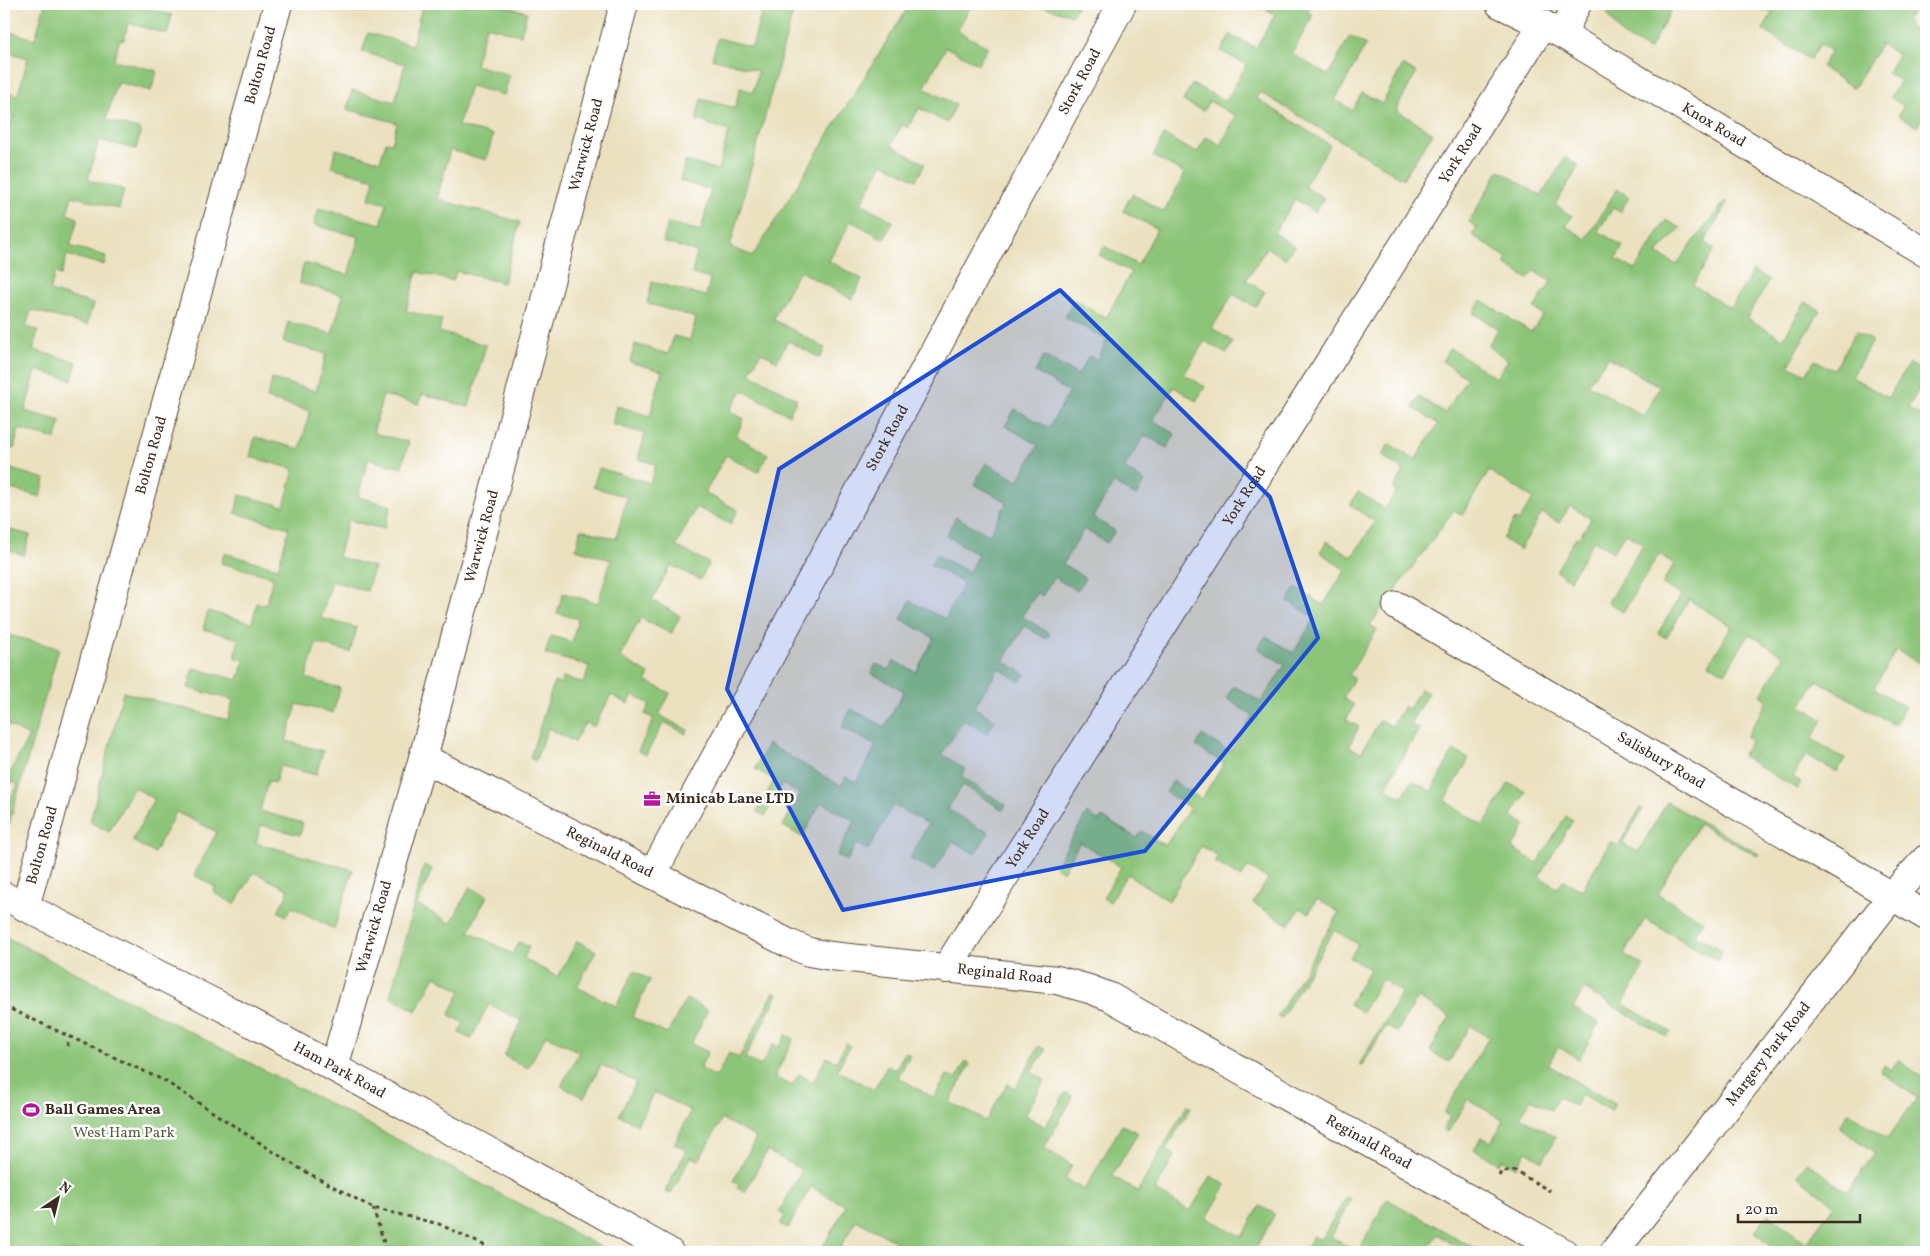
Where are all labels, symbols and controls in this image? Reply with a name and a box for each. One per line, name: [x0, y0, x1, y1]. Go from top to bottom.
street label: Bolton Road: [240, 24, 282, 107]
street label: Stork Road: [1053, 45, 1107, 119]
street label: Warwick Road: [564, 96, 609, 194]
street label: Knox Road: [1678, 98, 1750, 153]
street label: York Road: [1434, 120, 1488, 188]
street label: Stork Road: [861, 401, 914, 475]
street label: Bolton Road: [131, 414, 173, 497]
street label: York Road: [1218, 462, 1271, 531]
street label: Warwick Road: [460, 488, 505, 585]
street label: Salisbury Road: [1613, 727, 1709, 795]
office icon: Minicab Lane LTD: [642, 789, 662, 809]
place label: Minicab Lane LTD: [666, 789, 794, 810]
street label: Bolton Road: [21, 804, 63, 887]
street label: York Road: [1001, 805, 1055, 873]
street label: Reginald Road: [562, 822, 657, 883]
street label: Warwick Road: [351, 878, 398, 975]
street label: Reginald Road: [956, 959, 1053, 990]
street label: Margery Park Road: [1721, 998, 1816, 1111]
street label: Ham Park Road: [289, 1037, 389, 1104]
sports icon: Ball Games Area: [21, 1100, 41, 1120]
place label: Ball Games Area: [45, 1100, 161, 1121]
street label: Reginald Road: [1322, 1110, 1415, 1175]
park label: West Ham Park: [73, 1123, 175, 1144]
north arrow: [32, 1174, 82, 1224]
text: N: [55, 1178, 74, 1199]
scale bar: [1738, 1191, 1860, 1223]
text: 20 m: [1745, 1200, 1778, 1221]

